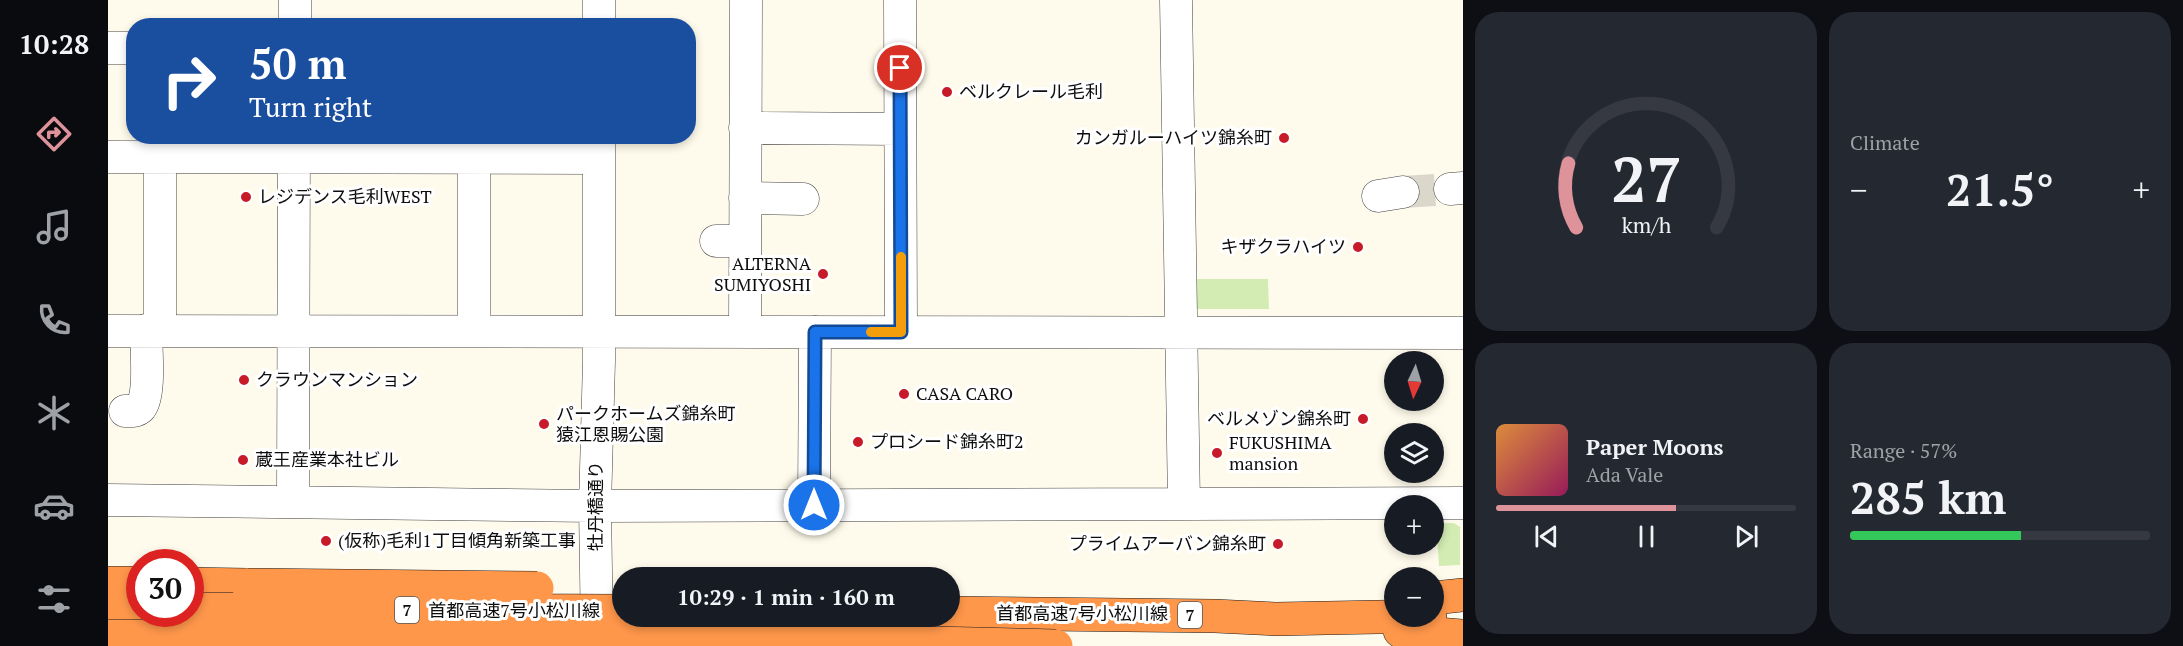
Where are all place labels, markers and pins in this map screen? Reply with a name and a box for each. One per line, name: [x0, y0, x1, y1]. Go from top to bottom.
pin: [874, 42, 925, 93]
place label: ベルクレール毛利: [959, 79, 1103, 103]
marker: ベルクレール毛利: [940, 85, 954, 99]
place label: カンガルーハイツ錦糸町: [1075, 125, 1272, 149]
marker: カンガルーハイツ錦糸町: [1277, 131, 1291, 145]
place label: レジデンス毛利WEST: [258, 184, 432, 208]
marker: レジデンス毛利WEST: [239, 190, 253, 204]
place label: キザクラハイツ: [1221, 234, 1346, 258]
marker: キザクラハイツ: [1351, 240, 1365, 254]
place label: ALTERNA SUMIYOSHI: [714, 251, 812, 296]
marker: ALTERNA SUMIYOSHI: [816, 267, 830, 281]
place label: クラウンマンション: [256, 367, 418, 391]
marker: クラウンマンション: [237, 373, 251, 387]
place label: CASA CARO: [916, 381, 1013, 405]
marker: CASA CARO: [897, 387, 911, 401]
place label: パークホームズ錦糸町 猿江恩賜公園: [556, 401, 735, 446]
place label: ベルメゾン錦糸町: [1207, 406, 1351, 430]
marker: ベルメゾン錦糸町: [1356, 412, 1370, 426]
marker: パークホームズ錦糸町 猿江恩賜公園: [537, 417, 551, 431]
place label: プロシード錦糸町2: [870, 429, 1024, 453]
place label: FUKUSHIMA mansion: [1229, 430, 1332, 475]
marker: プロシード錦糸町2: [851, 435, 865, 449]
marker: FUKUSHIMA mansion: [1210, 446, 1224, 460]
place label: 蔵王産業本社ビル: [255, 447, 399, 471]
marker: 蔵王産業本社ビル: [236, 453, 250, 467]
place label: (仮称)毛利1丁目傾角新築工事: [338, 528, 576, 552]
place label: プライムアーバン錦糸町: [1069, 531, 1266, 555]
marker: (仮称)毛利1丁目傾角新築工事: [319, 534, 333, 548]
marker: プライムアーバン錦糸町: [1271, 537, 1285, 551]

